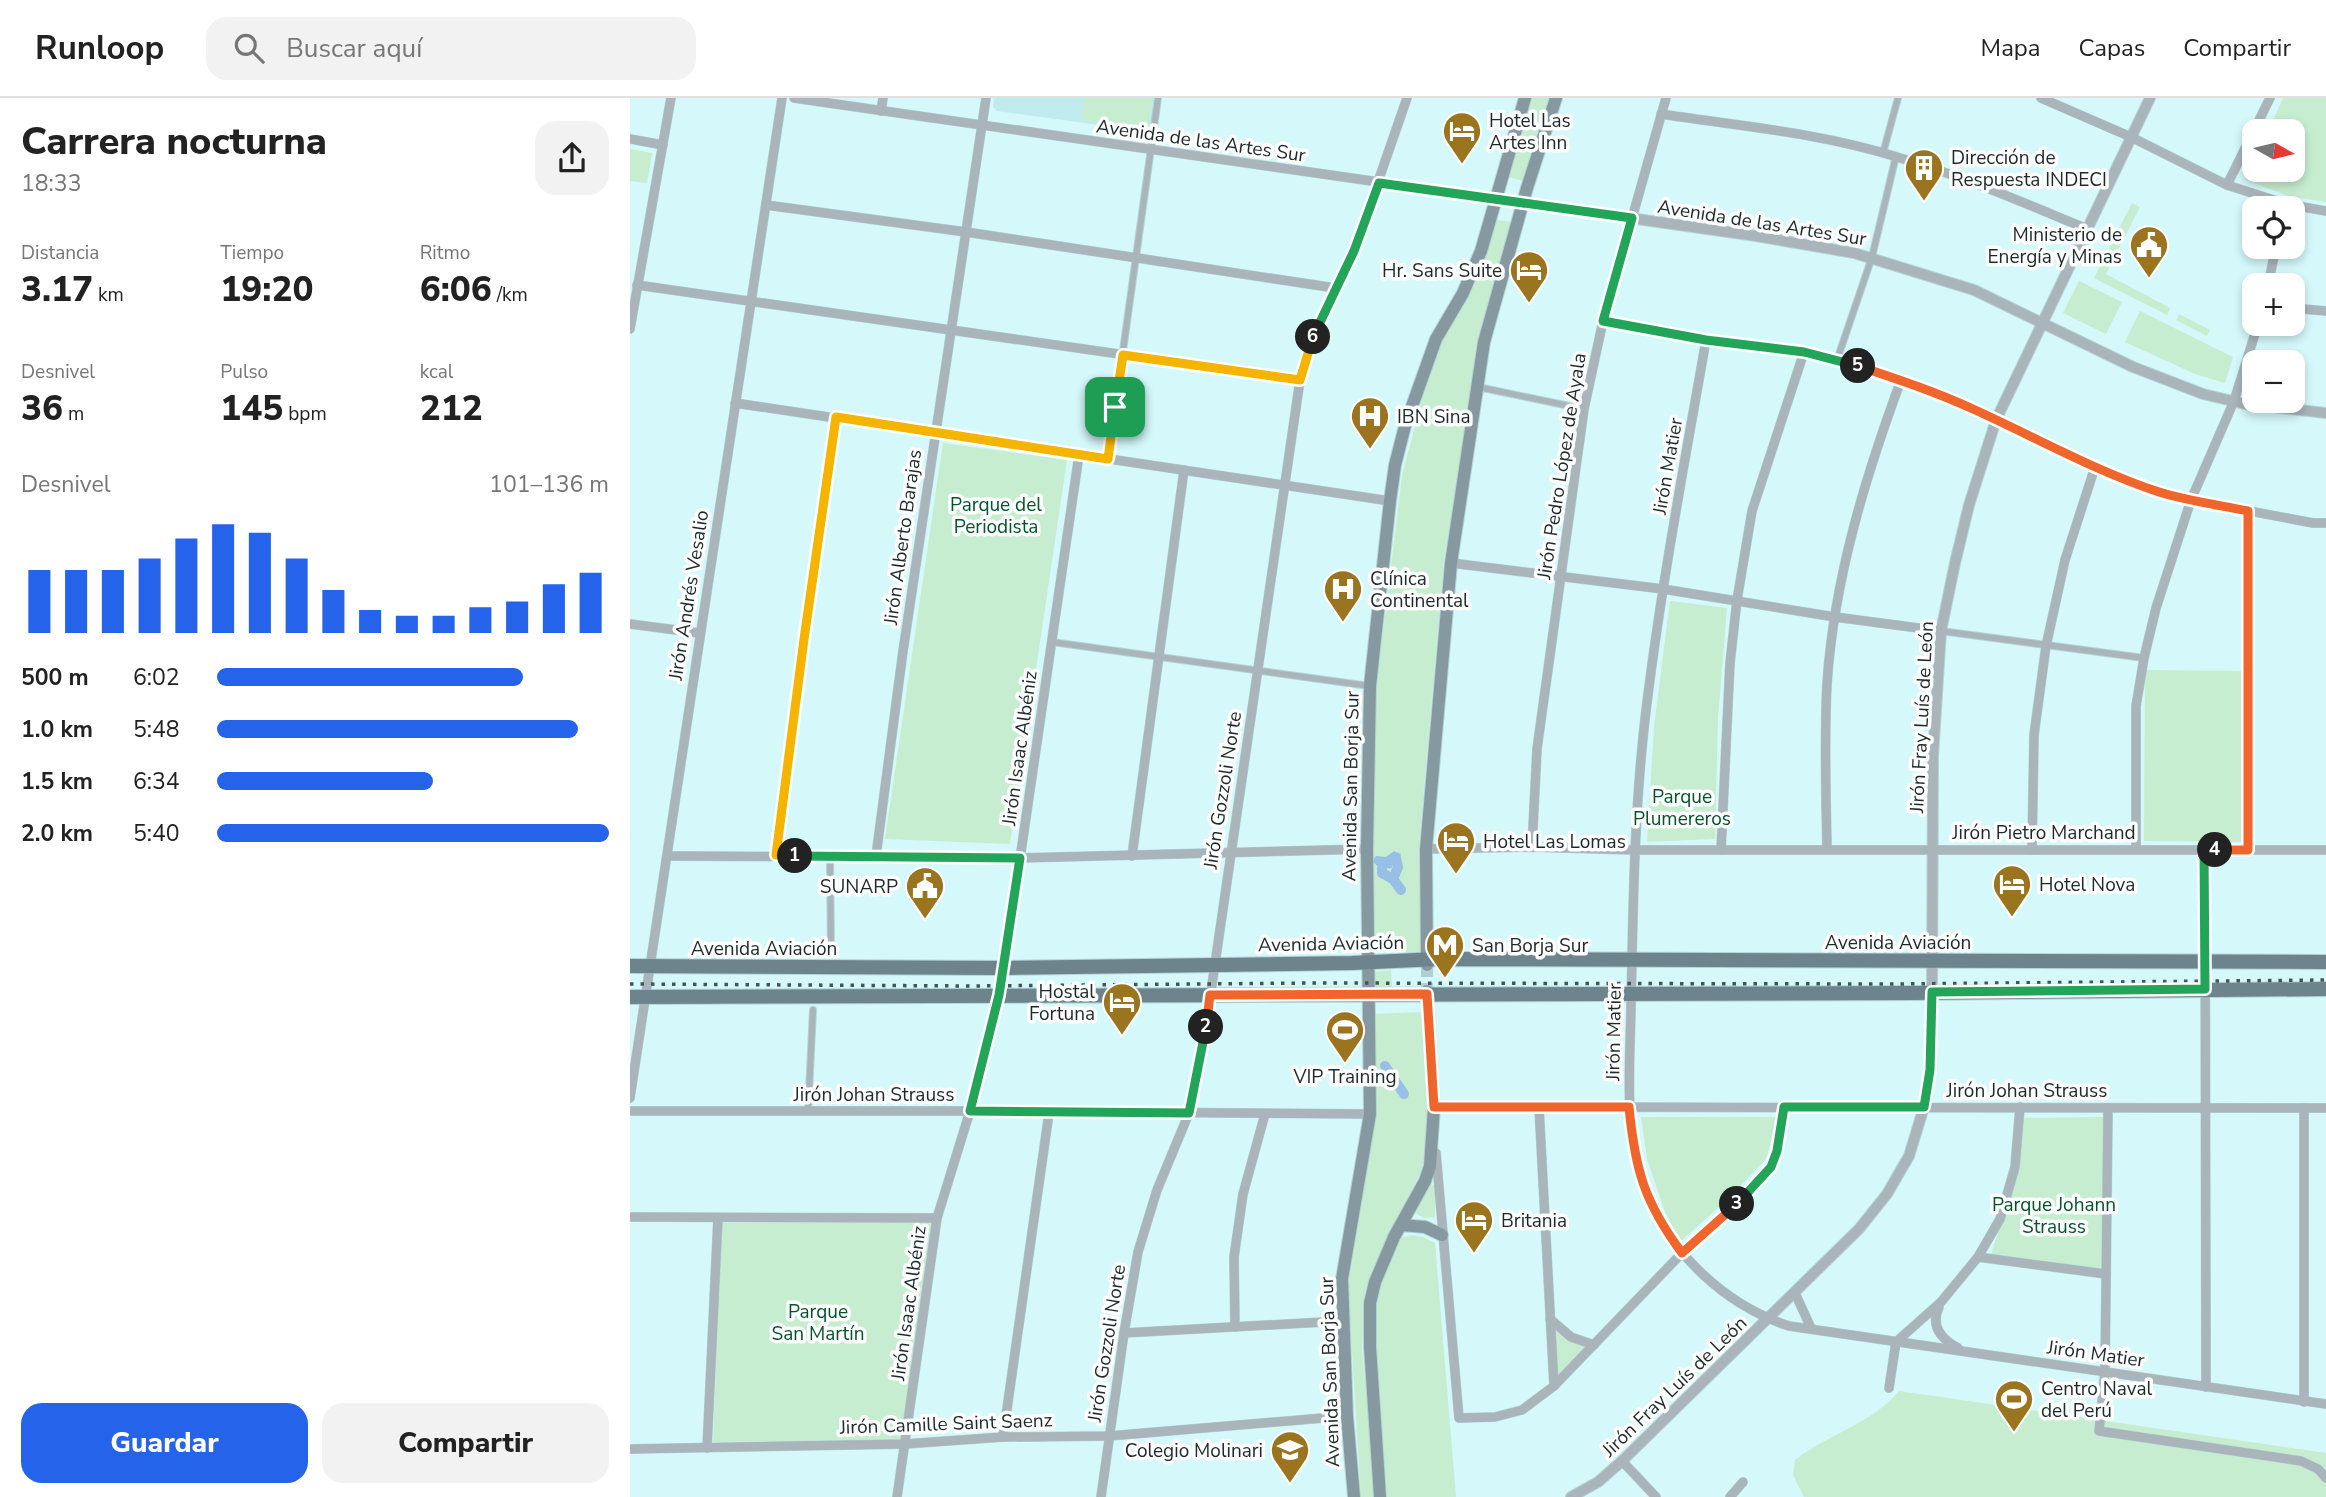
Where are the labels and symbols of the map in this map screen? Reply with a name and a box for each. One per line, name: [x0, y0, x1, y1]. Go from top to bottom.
place label: Hotel Las Artes Inn: [1489, 108, 1571, 156]
hotel icon: Hotel Las Artes Inn: [1441, 110, 1483, 165]
street label: Avenida de las Artes Sur: [1095, 113, 1307, 169]
north arrow: [2242, 119, 2305, 182]
place label: Dirección de Respuesta INDECI: [1951, 145, 2107, 193]
building icon: Dirección de Respuesta INDECI: [1903, 147, 1945, 202]
street label: Avenida de las Artes Sur: [1656, 194, 1868, 252]
place label: Ministerio de Energía y Minas: [1988, 222, 2122, 270]
public building icon: Ministerio de Energía y Minas: [2128, 224, 2170, 279]
hotel icon: Hr. Sans Suite: [1508, 249, 1550, 304]
place label: Hr. Sans Suite: [1382, 258, 1502, 284]
pin: 6: [1296, 320, 1330, 354]
pin: 5: [1840, 348, 1876, 384]
street label: Jirón Pedro López de Ayala: [1531, 351, 1593, 582]
pin: [1085, 377, 1145, 437]
hospital icon: IBN Sina: [1349, 395, 1391, 450]
place label: IBN Sina: [1397, 404, 1471, 430]
street label: Jirón Matier: [1647, 416, 1689, 518]
street label: Jirón Alberto Barajas: [878, 448, 928, 628]
park label: Parque del Periodista: [950, 492, 1042, 540]
street label: Jirón Andrés Vesalio: [663, 508, 715, 683]
place label: Clínica Continental: [1370, 566, 1469, 614]
hospital icon: Clínica Continental: [1322, 568, 1364, 623]
street label: Jirón Fray Luís de León: [1904, 620, 1940, 815]
street label: Jirón Isaac Albéniz: [996, 669, 1044, 828]
street label: Avenida San Borja Sur: [1336, 690, 1366, 882]
street label: Jirón Gozzoli Norte: [1198, 710, 1248, 872]
park label: Parque Plumereros: [1633, 784, 1731, 832]
hotel icon: Hotel Las Lomas: [1435, 820, 1477, 875]
street label: Jirón Pietro Marchand: [1951, 820, 2136, 846]
place label: Hotel Las Lomas: [1483, 829, 1626, 855]
pin: 4: [2198, 832, 2232, 868]
pin: 1: [778, 838, 812, 874]
hotel icon: Hotel Nova: [1991, 863, 2033, 918]
public building icon: SUNARP: [904, 865, 946, 920]
place label: Hotel Nova: [2039, 872, 2135, 898]
place label: SUNARP: [820, 874, 898, 900]
metro station icon: San Borja Sur: [1424, 924, 1466, 979]
street label: Avenida Aviación: [1258, 930, 1404, 958]
street label: Avenida Aviación: [1825, 930, 1971, 956]
place label: San Borja Sur: [1472, 933, 1588, 959]
street label: Avenida Aviación: [691, 936, 837, 962]
place label: Hostal Fortuna: [1029, 979, 1095, 1027]
hotel icon: Hostal Fortuna: [1101, 981, 1143, 1036]
street label: Jirón Matier: [1600, 983, 1628, 1082]
sports icon: VIP Training: [1324, 1009, 1366, 1064]
pin: 2: [1188, 1010, 1224, 1044]
place label: VIP Training: [1292, 1064, 1397, 1090]
street label: Jirón Johan Strauss: [1946, 1078, 2107, 1104]
street label: Jirón Johan Strauss: [793, 1082, 954, 1108]
pin: 3: [1720, 1186, 1754, 1222]
park label: Parque Johann Strauss: [1992, 1192, 2116, 1240]
hotel icon: Britania: [1453, 1199, 1495, 1254]
place label: Britania: [1501, 1208, 1567, 1234]
street label: Jirón Isaac Albéniz: [885, 1224, 933, 1383]
street label: Jirón Gozzoli Norte: [1082, 1263, 1132, 1425]
street label: Avenida San Borja Sur: [1314, 1276, 1346, 1468]
park label: Parque San Martín: [772, 1299, 864, 1347]
street label: Jirón Fray Luís de León: [1596, 1311, 1753, 1463]
street label: Jirón Matier: [2045, 1334, 2146, 1374]
place label: Centro Naval del Perú: [2041, 1376, 2152, 1424]
sports icon: Centro Naval del Perú: [1993, 1378, 2035, 1433]
street label: Jirón Camille Saint Saenz: [838, 1407, 1053, 1441]
school or university icon: Colegio Molinari: [1269, 1429, 1311, 1484]
place label: Colegio Molinari: [1125, 1438, 1263, 1464]

